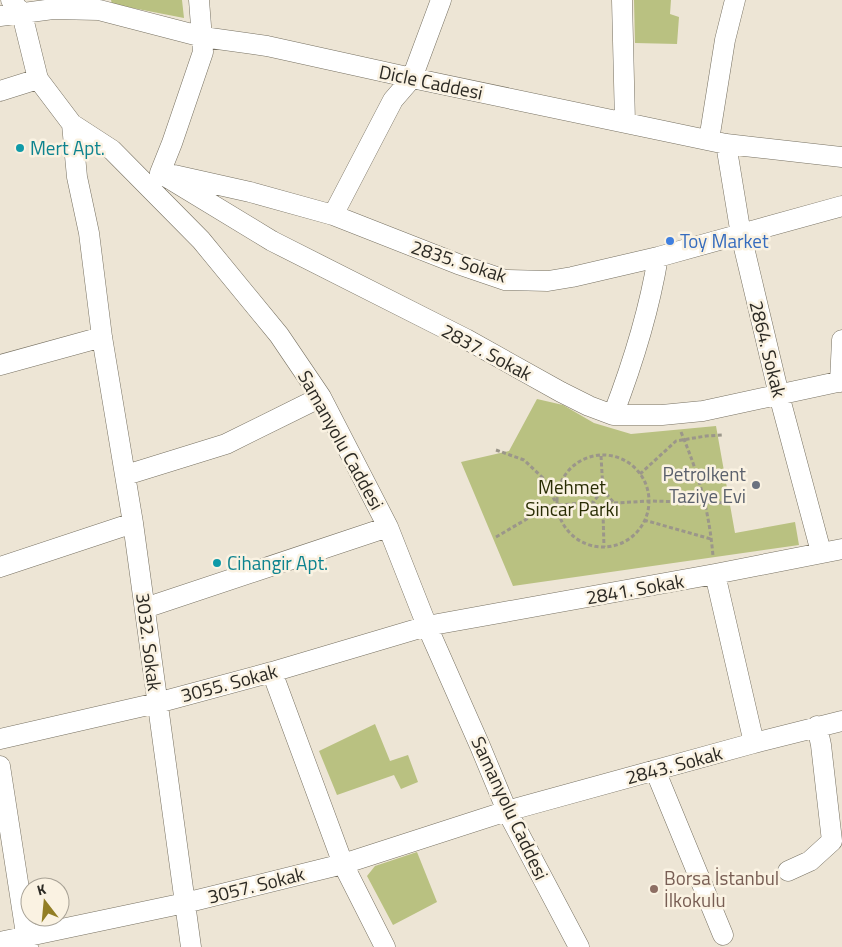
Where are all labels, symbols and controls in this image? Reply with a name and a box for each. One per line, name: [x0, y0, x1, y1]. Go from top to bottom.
street label: Dicle Caddesi: [377, 56, 486, 107]
place label: Mert Apt.: [30, 133, 105, 162]
marker: Mert Apt.: [14, 142, 26, 154]
place label: Toy Market: [680, 226, 769, 255]
street label: 2835. Sokak: [408, 231, 511, 290]
marker: Toy Market: [664, 235, 676, 247]
street label: 2864. Sokak: [742, 297, 795, 400]
street label: 2837. Sokak: [437, 316, 538, 388]
street label: Samanyolu Caddesi: [291, 365, 392, 515]
place label: Petrolkent Taziye Evi: [663, 459, 746, 510]
park label: Mehmet Sincar Parkı: [525, 472, 619, 523]
marker: Petrolkent Taziye Evi: [750, 479, 762, 491]
place label: Cihangir Apt.: [227, 548, 328, 577]
marker: Cihangir Apt.: [211, 557, 223, 569]
street label: 2841. Sokak: [584, 566, 686, 611]
street label: 3032. Sokak: [129, 591, 170, 693]
street label: 3055. Sokak: [177, 656, 280, 709]
street label: Samanyolu Caddesi: [464, 731, 556, 884]
street label: 2843. Sokak: [622, 738, 725, 791]
street label: 3057. Sokak: [204, 858, 307, 911]
place label: Borsa İstanbul İlkokulu: [664, 863, 779, 914]
north arrow: [20, 877, 70, 927]
text: K: [34, 878, 49, 900]
marker: Borsa İstanbul İlkokulu: [648, 883, 660, 895]

